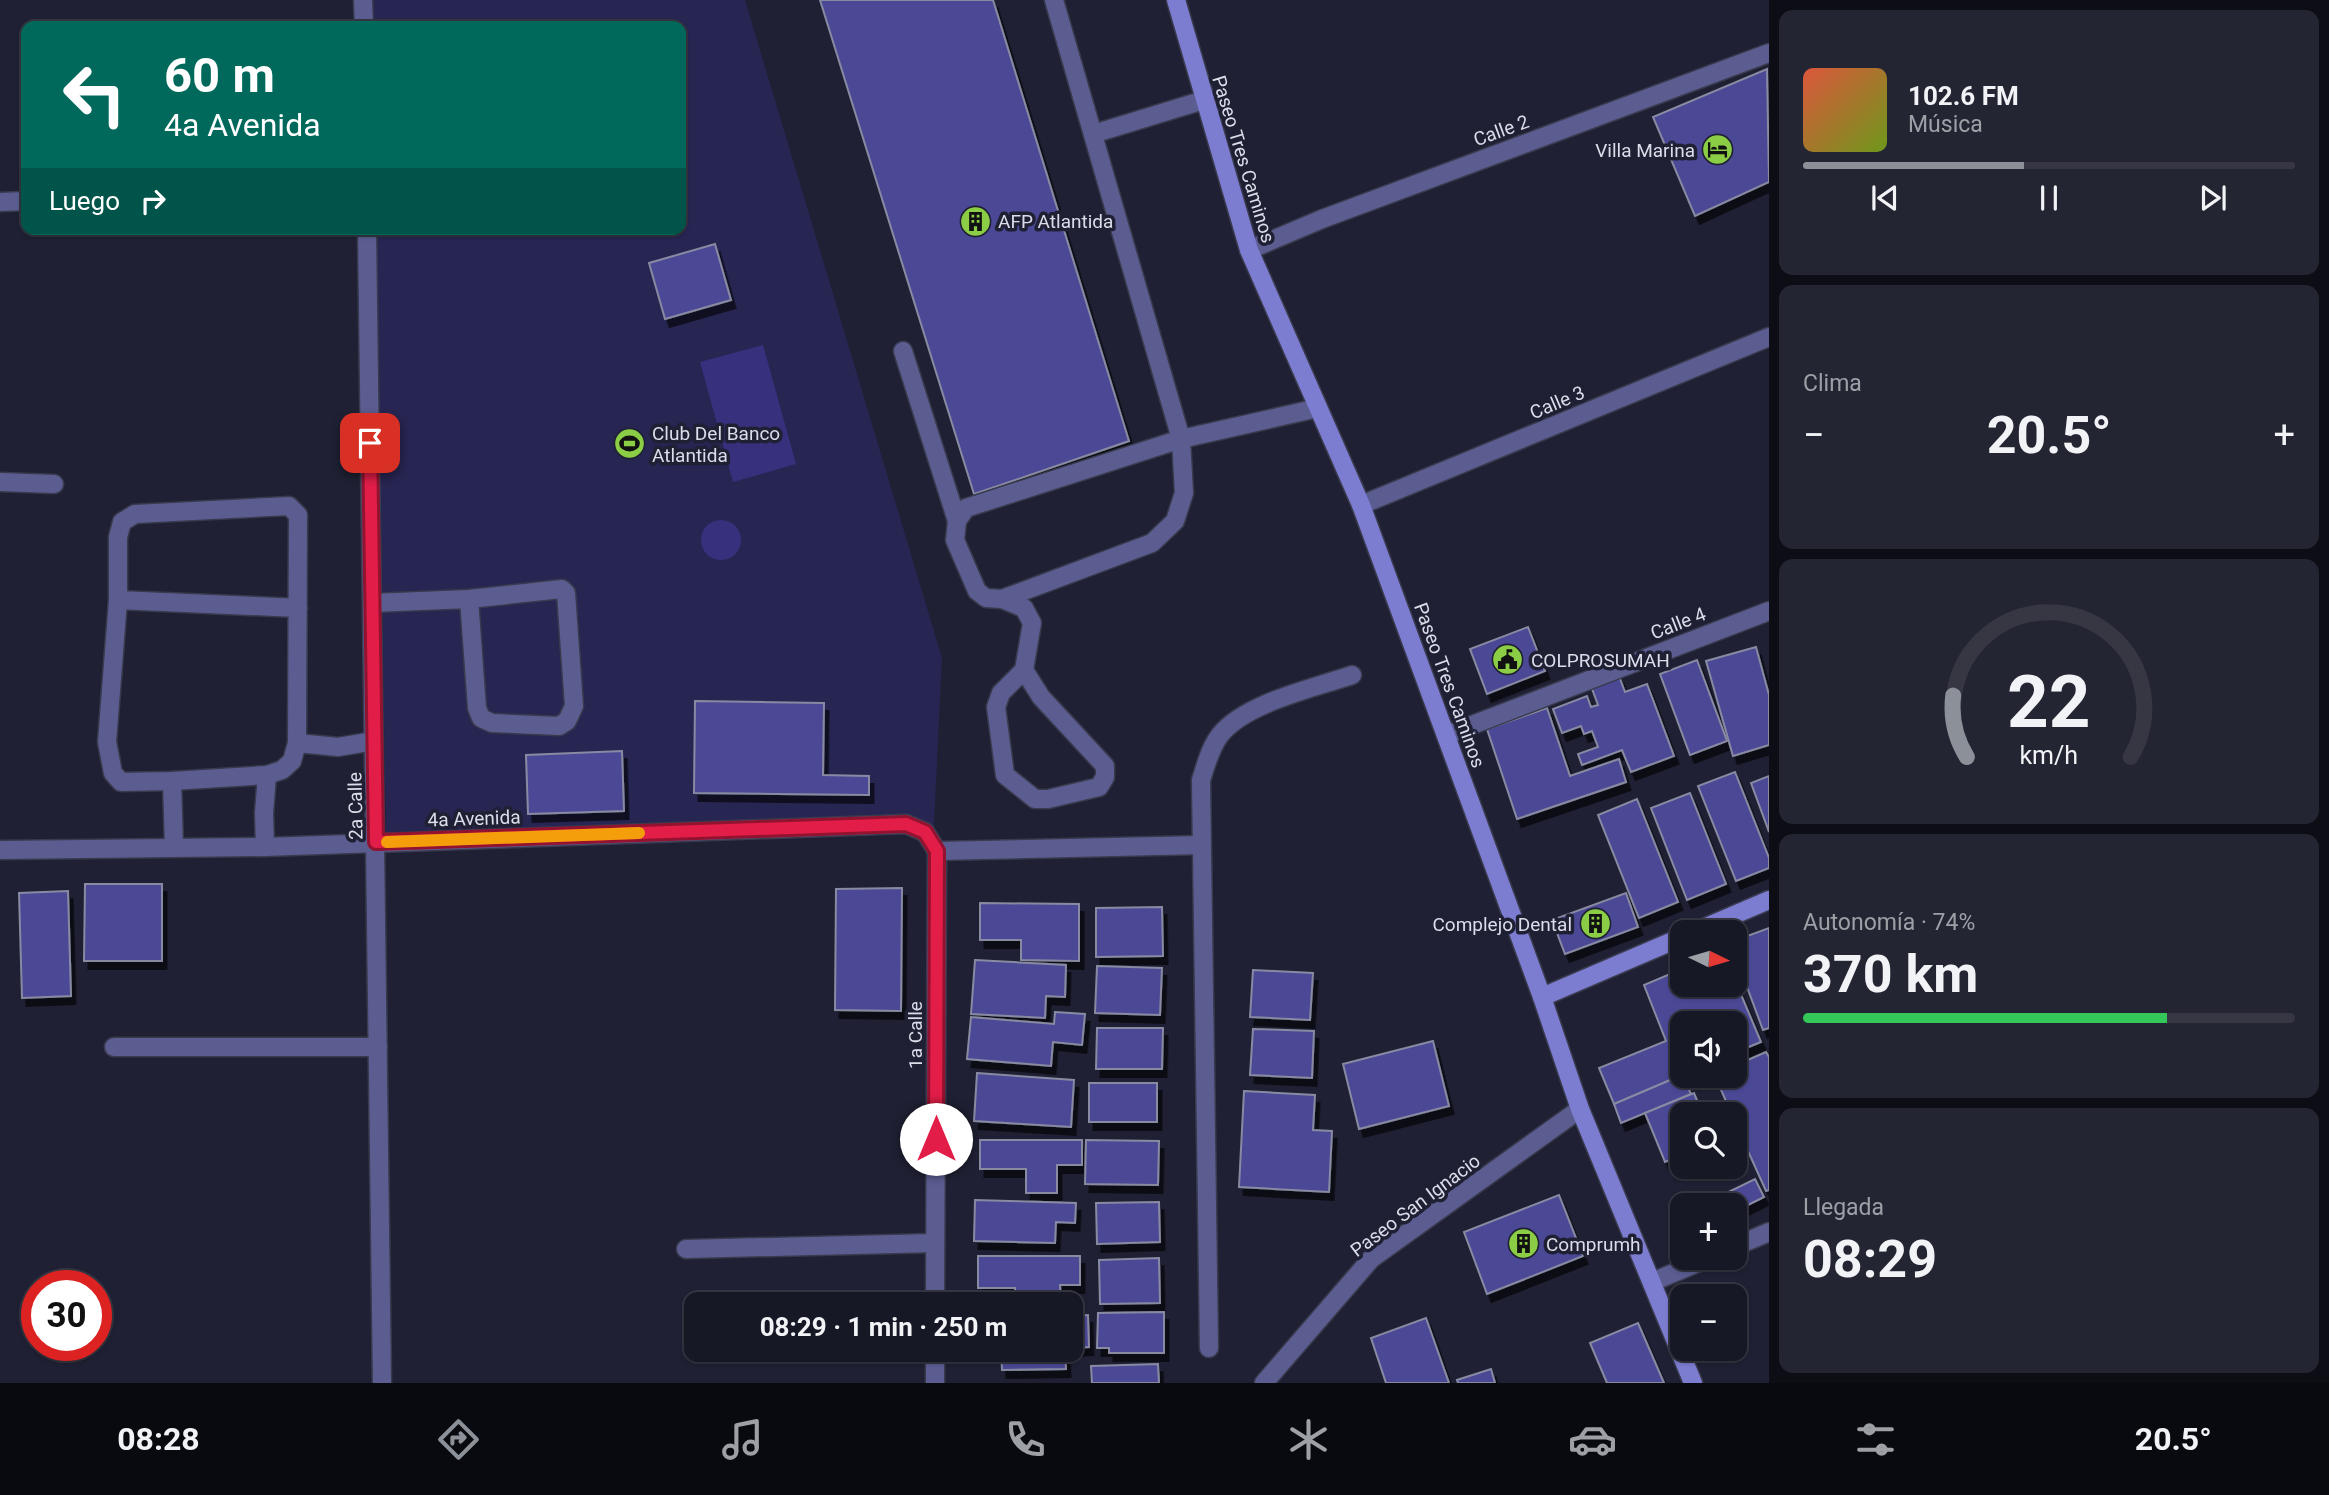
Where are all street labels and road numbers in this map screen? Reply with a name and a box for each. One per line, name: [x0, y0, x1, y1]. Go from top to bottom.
street label: Paseo Tres Caminos: [1207, 73, 1280, 246]
street label: Calle 2: [1470, 110, 1532, 151]
street label: Calle 3: [1526, 381, 1588, 424]
street label: Paseo Tres Caminos: [1409, 600, 1490, 771]
street label: Calle 4: [1647, 602, 1709, 644]
street label: 2a Calle: [343, 772, 368, 840]
street label: 4a Avenida: [427, 805, 521, 832]
street label: 1a Calle: [904, 1001, 927, 1069]
street label: Paseo San Ignacio: [1346, 1149, 1485, 1262]

